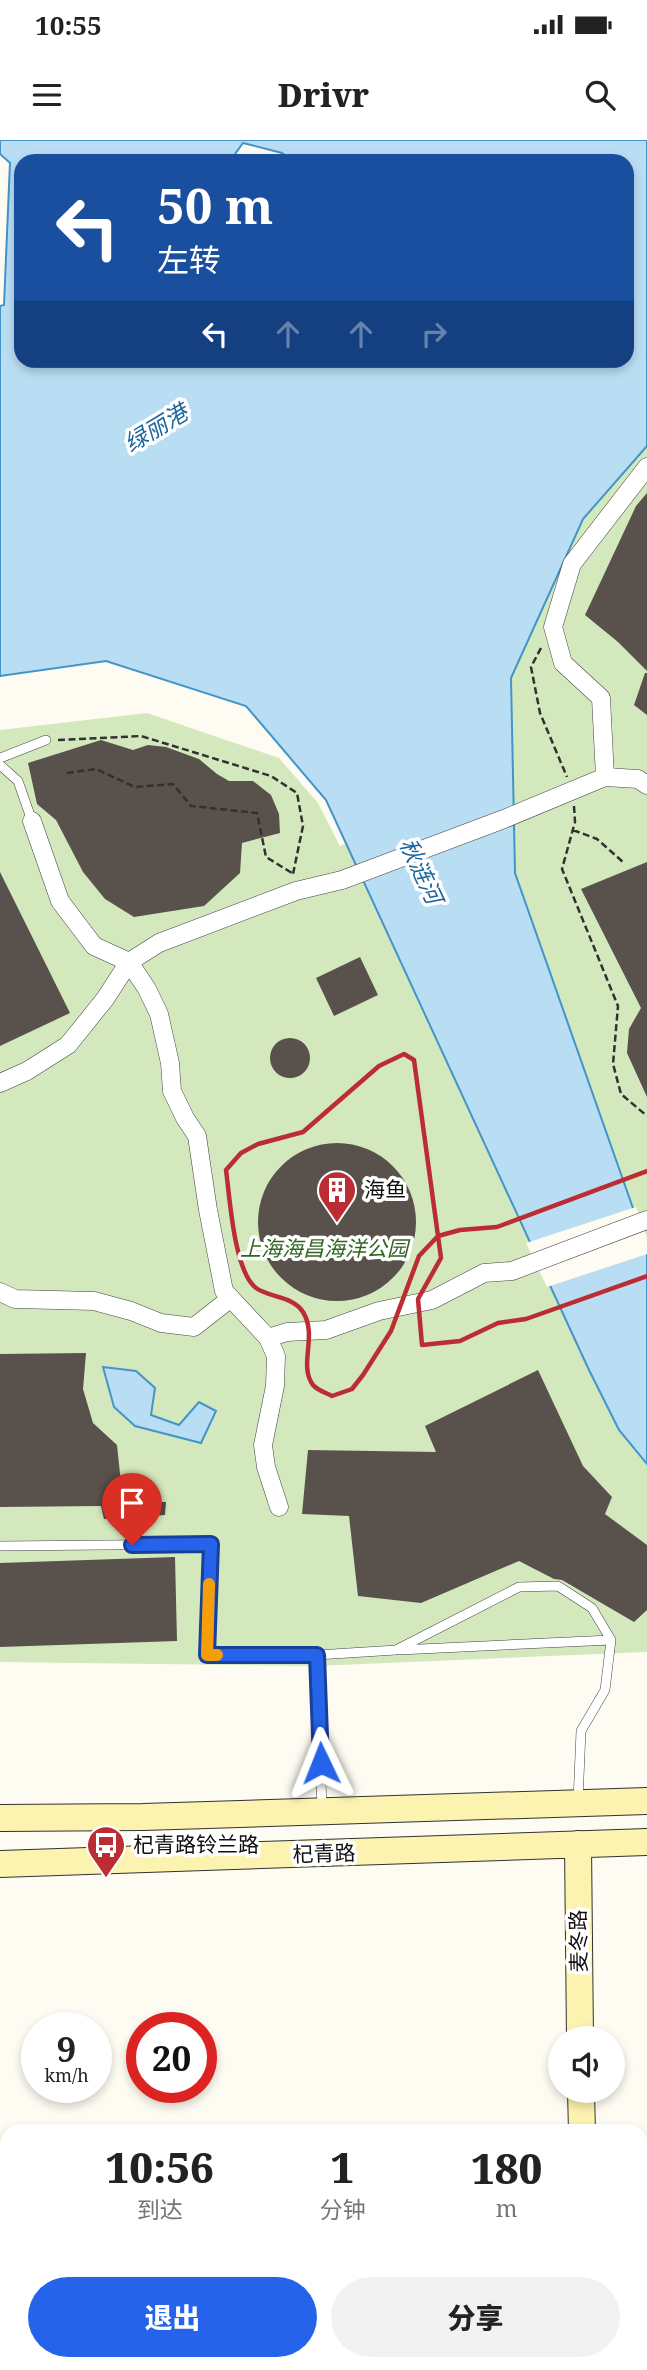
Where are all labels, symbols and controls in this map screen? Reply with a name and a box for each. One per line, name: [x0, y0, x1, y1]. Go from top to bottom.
text: 10:55: [35, 7, 102, 43]
text: Drivr: [278, 73, 369, 116]
icon: menu: [28, 76, 66, 114]
icon: search: [581, 76, 619, 114]
text: 50 m: [157, 172, 273, 238]
icon: left: [42, 182, 133, 273]
text: 左转: [157, 238, 221, 281]
icon: left: [196, 315, 234, 353]
icon: ahead: [269, 315, 307, 353]
icon: ahead: [342, 315, 380, 353]
icon: right: [415, 315, 453, 353]
water label: 绿丽港: [118, 394, 196, 459]
water label: 秋涟河: [393, 833, 453, 912]
building icon: 海鱼: [316, 1169, 358, 1224]
place label: 海鱼: [364, 1175, 406, 1203]
park label: 上海海昌海洋公园: [240, 1234, 411, 1262]
pin: [102, 1473, 162, 1545]
icon: arrive: [113, 1484, 151, 1522]
position arrow: [284, 1726, 358, 1800]
bus stop icon: 杞青路铃兰路: [85, 1824, 127, 1879]
place label: 杞青路铃兰路: [133, 1830, 259, 1858]
street label: 杞青路: [292, 1838, 356, 1868]
street label: 麦冬路: [563, 1909, 593, 1973]
speed limit sign: 20: [126, 2012, 217, 2103]
text: 9: [57, 2025, 76, 2072]
map controls: [548, 2026, 625, 2103]
button: sound: [548, 2026, 625, 2103]
text: km/h: [44, 2063, 89, 2087]
text: 10:56: [106, 2138, 214, 2195]
text: 1: [331, 2138, 354, 2195]
text: 180: [471, 2139, 542, 2196]
text: m: [496, 2192, 518, 2224]
text: 到达: [137, 2193, 183, 2225]
text: 分钟: [319, 2193, 365, 2225]
button: 退出: [28, 2277, 317, 2357]
button: 分享: [331, 2277, 620, 2357]

